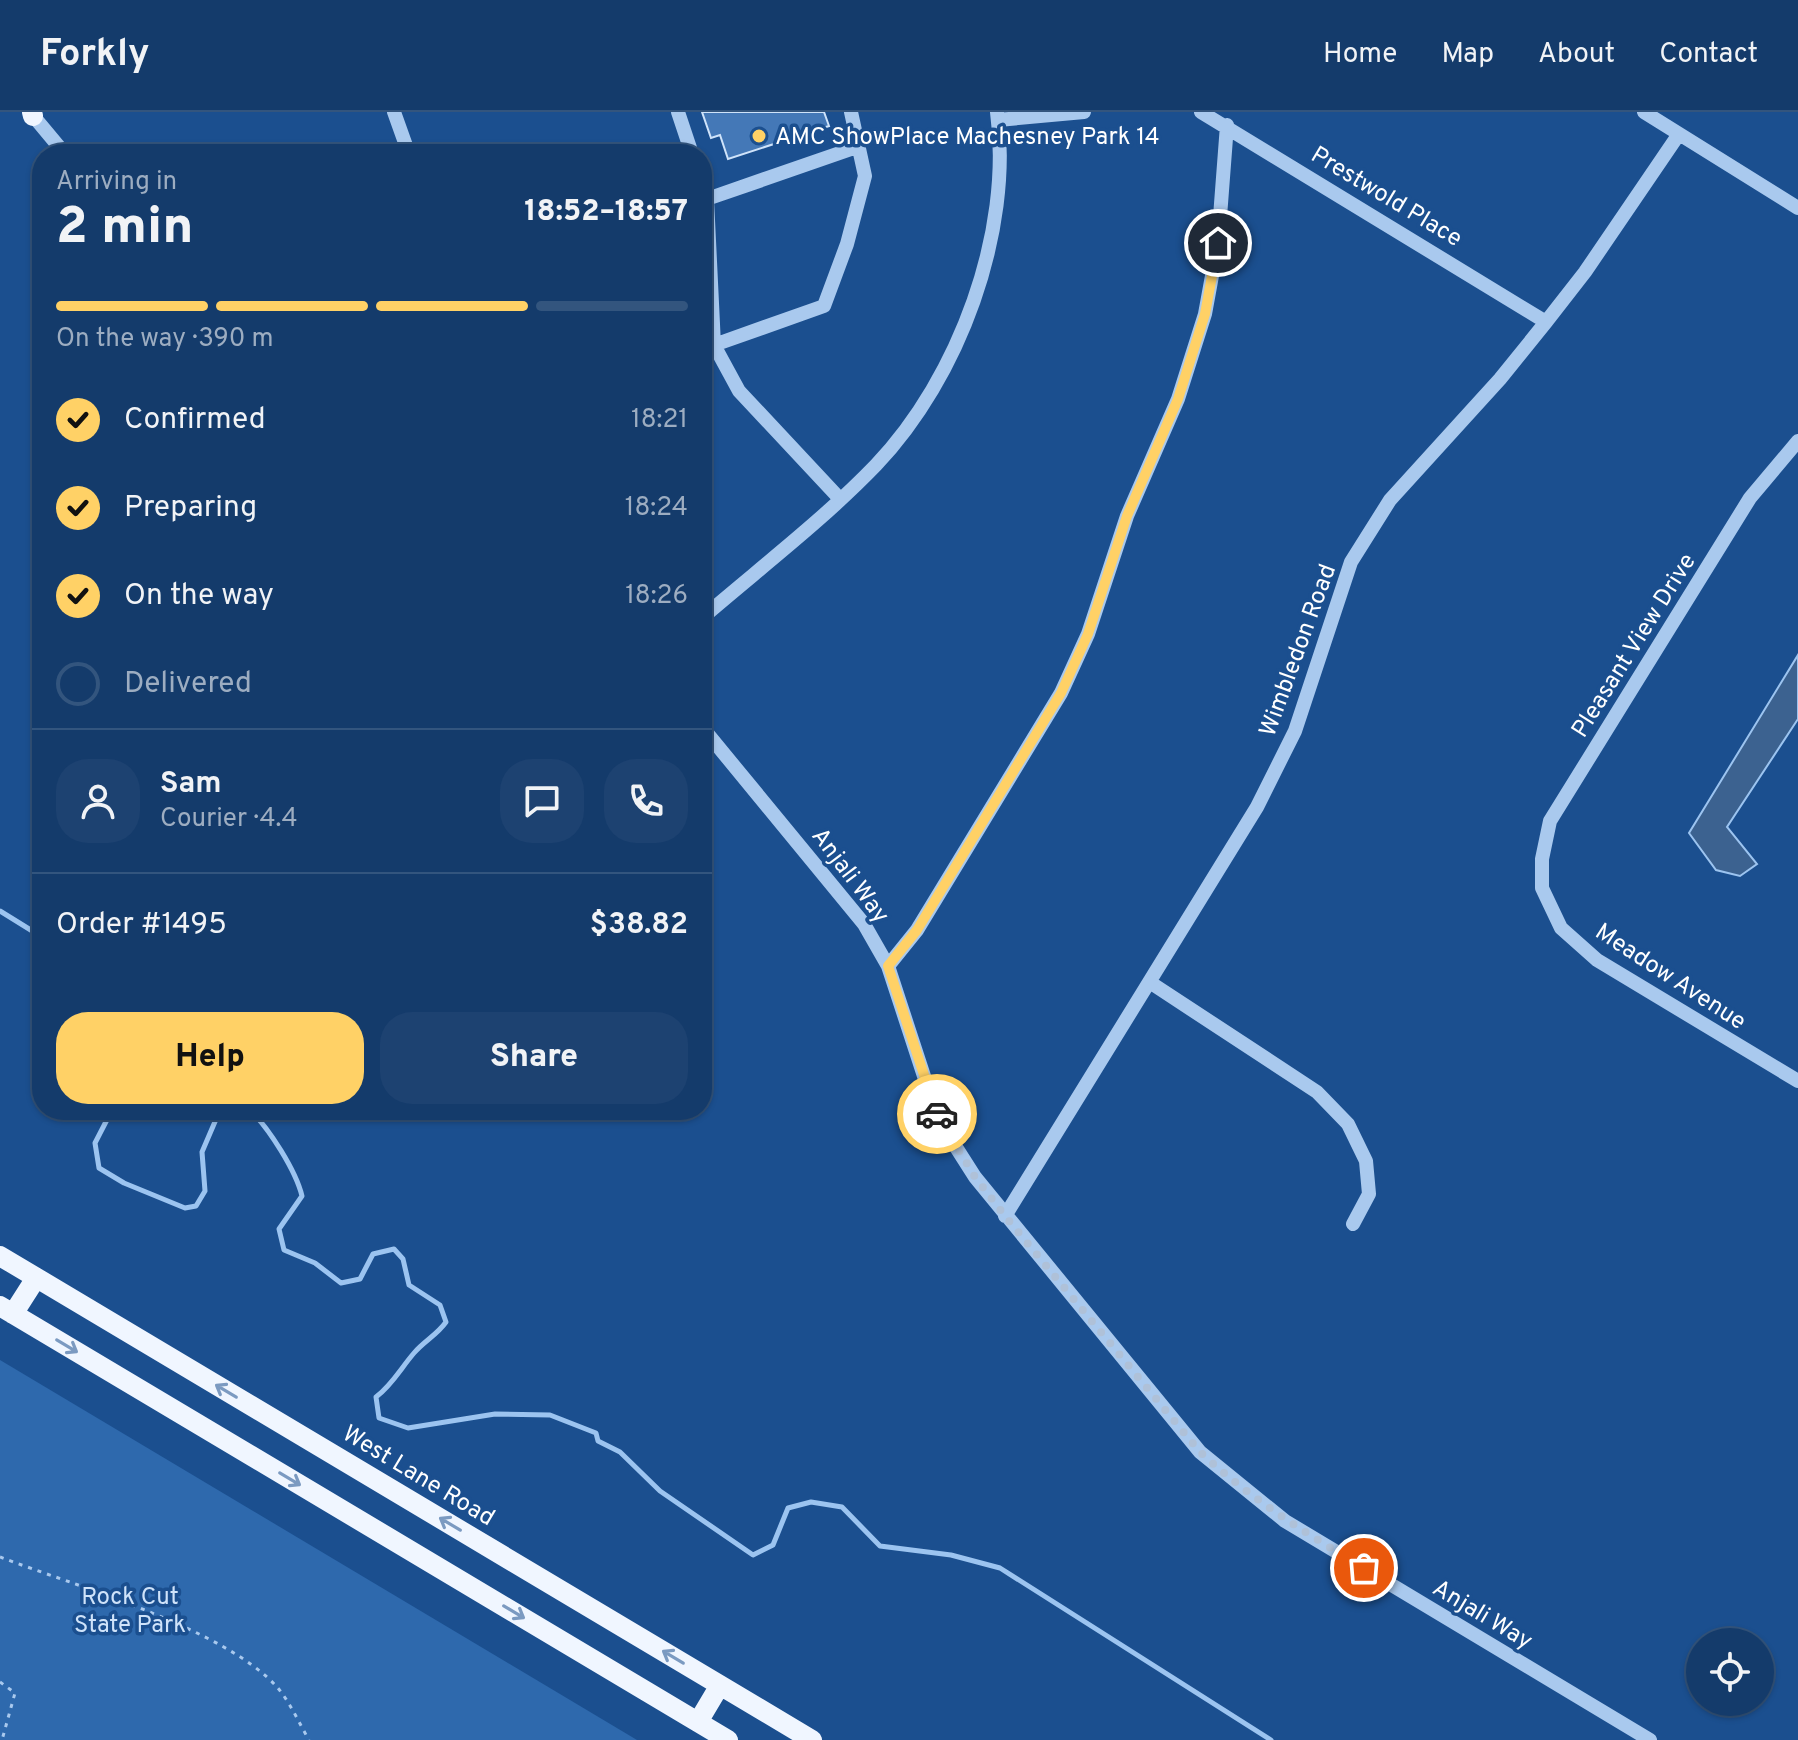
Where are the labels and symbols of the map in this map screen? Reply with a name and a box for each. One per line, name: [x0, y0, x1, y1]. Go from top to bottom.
place label: AMC ShowPlace Machesney Park 14: [775, 123, 1160, 153]
marker: AMC ShowPlace Machesney Park 14: [750, 127, 768, 145]
street label: Prestwold Place: [1305, 141, 1467, 255]
pin: [1184, 209, 1252, 277]
street label: Pleasant View Drive: [1566, 548, 1704, 744]
street label: Wimbledon Road: [1254, 560, 1344, 741]
street label: Anjali Way: [804, 823, 895, 930]
street label: Meadow Avenue: [1589, 918, 1751, 1038]
courier: [897, 1074, 977, 1154]
one-way arrow: [55, 1338, 78, 1354]
one-way arrow: [215, 1383, 238, 1399]
street label: West Lane Road: [336, 1419, 500, 1534]
one-way arrow: [278, 1471, 301, 1487]
one-way arrow: [439, 1516, 462, 1532]
pin: [1330, 1534, 1398, 1602]
street label: Anjali Way: [1426, 1574, 1538, 1657]
park label: Rock Cut State Park: [74, 1583, 186, 1641]
one-way arrow: [502, 1604, 525, 1620]
one-way arrow: [662, 1649, 685, 1665]

